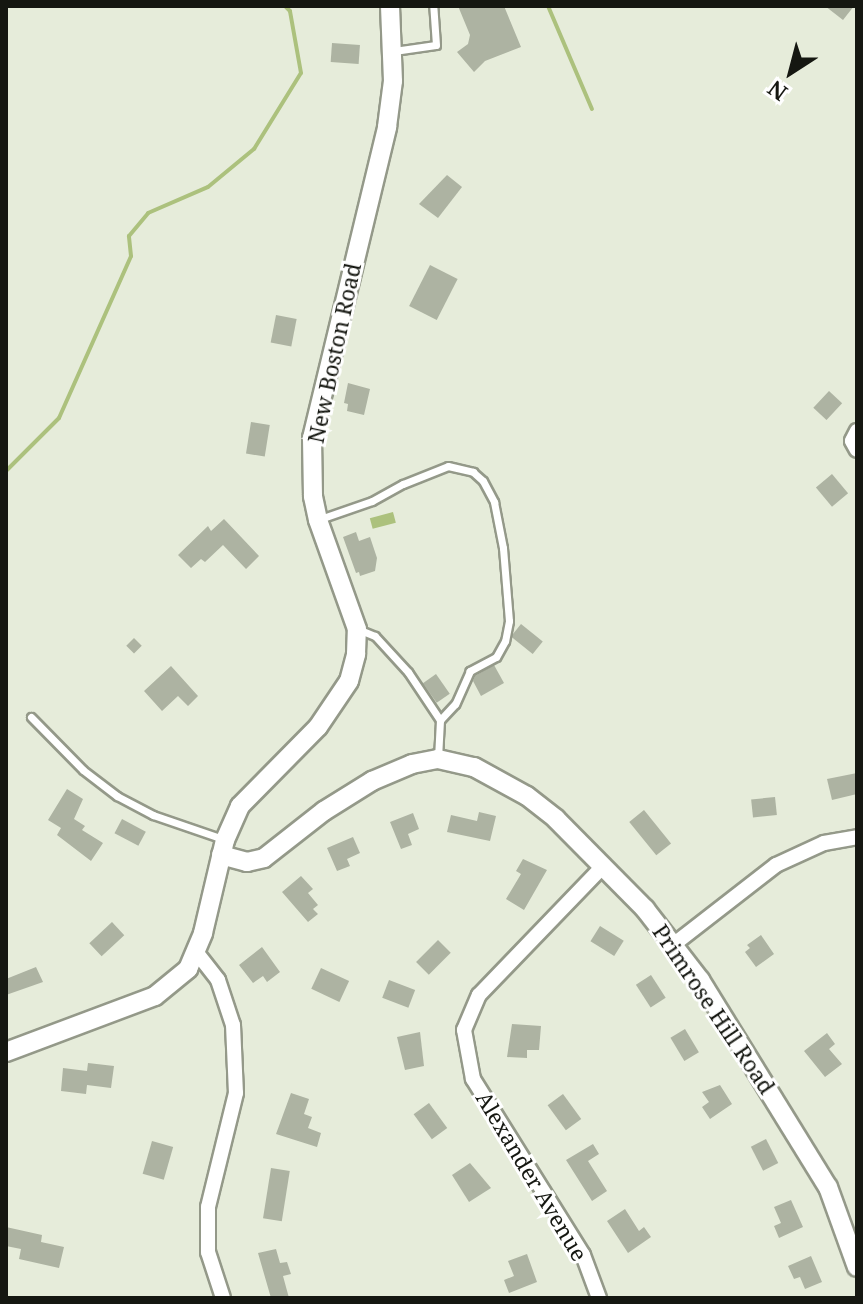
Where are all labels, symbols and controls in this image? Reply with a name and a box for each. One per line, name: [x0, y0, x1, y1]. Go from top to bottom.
north arrow: [751, 32, 831, 112]
text: N: [761, 74, 793, 109]
street label: New Boston Road: [302, 260, 366, 446]
street label: Primrose Hill Road: [647, 919, 781, 1099]
street label: Alexander Avenue: [471, 1086, 593, 1266]

